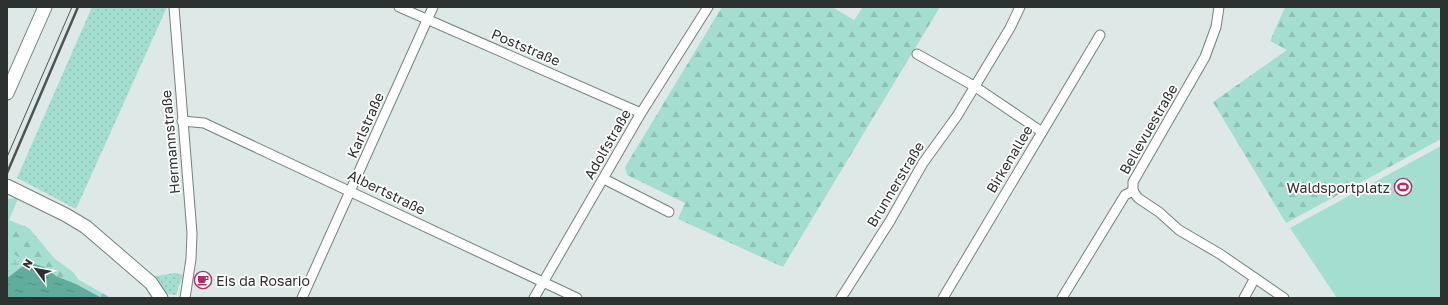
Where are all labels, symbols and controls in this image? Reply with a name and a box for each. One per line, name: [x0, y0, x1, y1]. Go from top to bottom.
street label: Poststraße: [489, 25, 563, 69]
street label: Bellevuestraße: [1115, 81, 1181, 177]
street label: Hermannstraße: [157, 89, 183, 195]
street label: Karlstraße: [343, 90, 387, 160]
street label: Adolfstraße: [580, 106, 634, 182]
street label: Birkenallee: [982, 122, 1036, 196]
street label: Brunnerstraße: [863, 138, 927, 230]
street label: Albertstraße: [345, 166, 429, 218]
sports icon: Waldsportplatz: [1393, 177, 1413, 197]
place label: Waldsportplatz: [1287, 179, 1390, 196]
north arrow: [16, 249, 56, 289]
text: N: [19, 256, 35, 270]
cafe icon: Eis da Rosario: [193, 270, 213, 290]
place label: Eis da Rosario: [216, 272, 310, 289]

